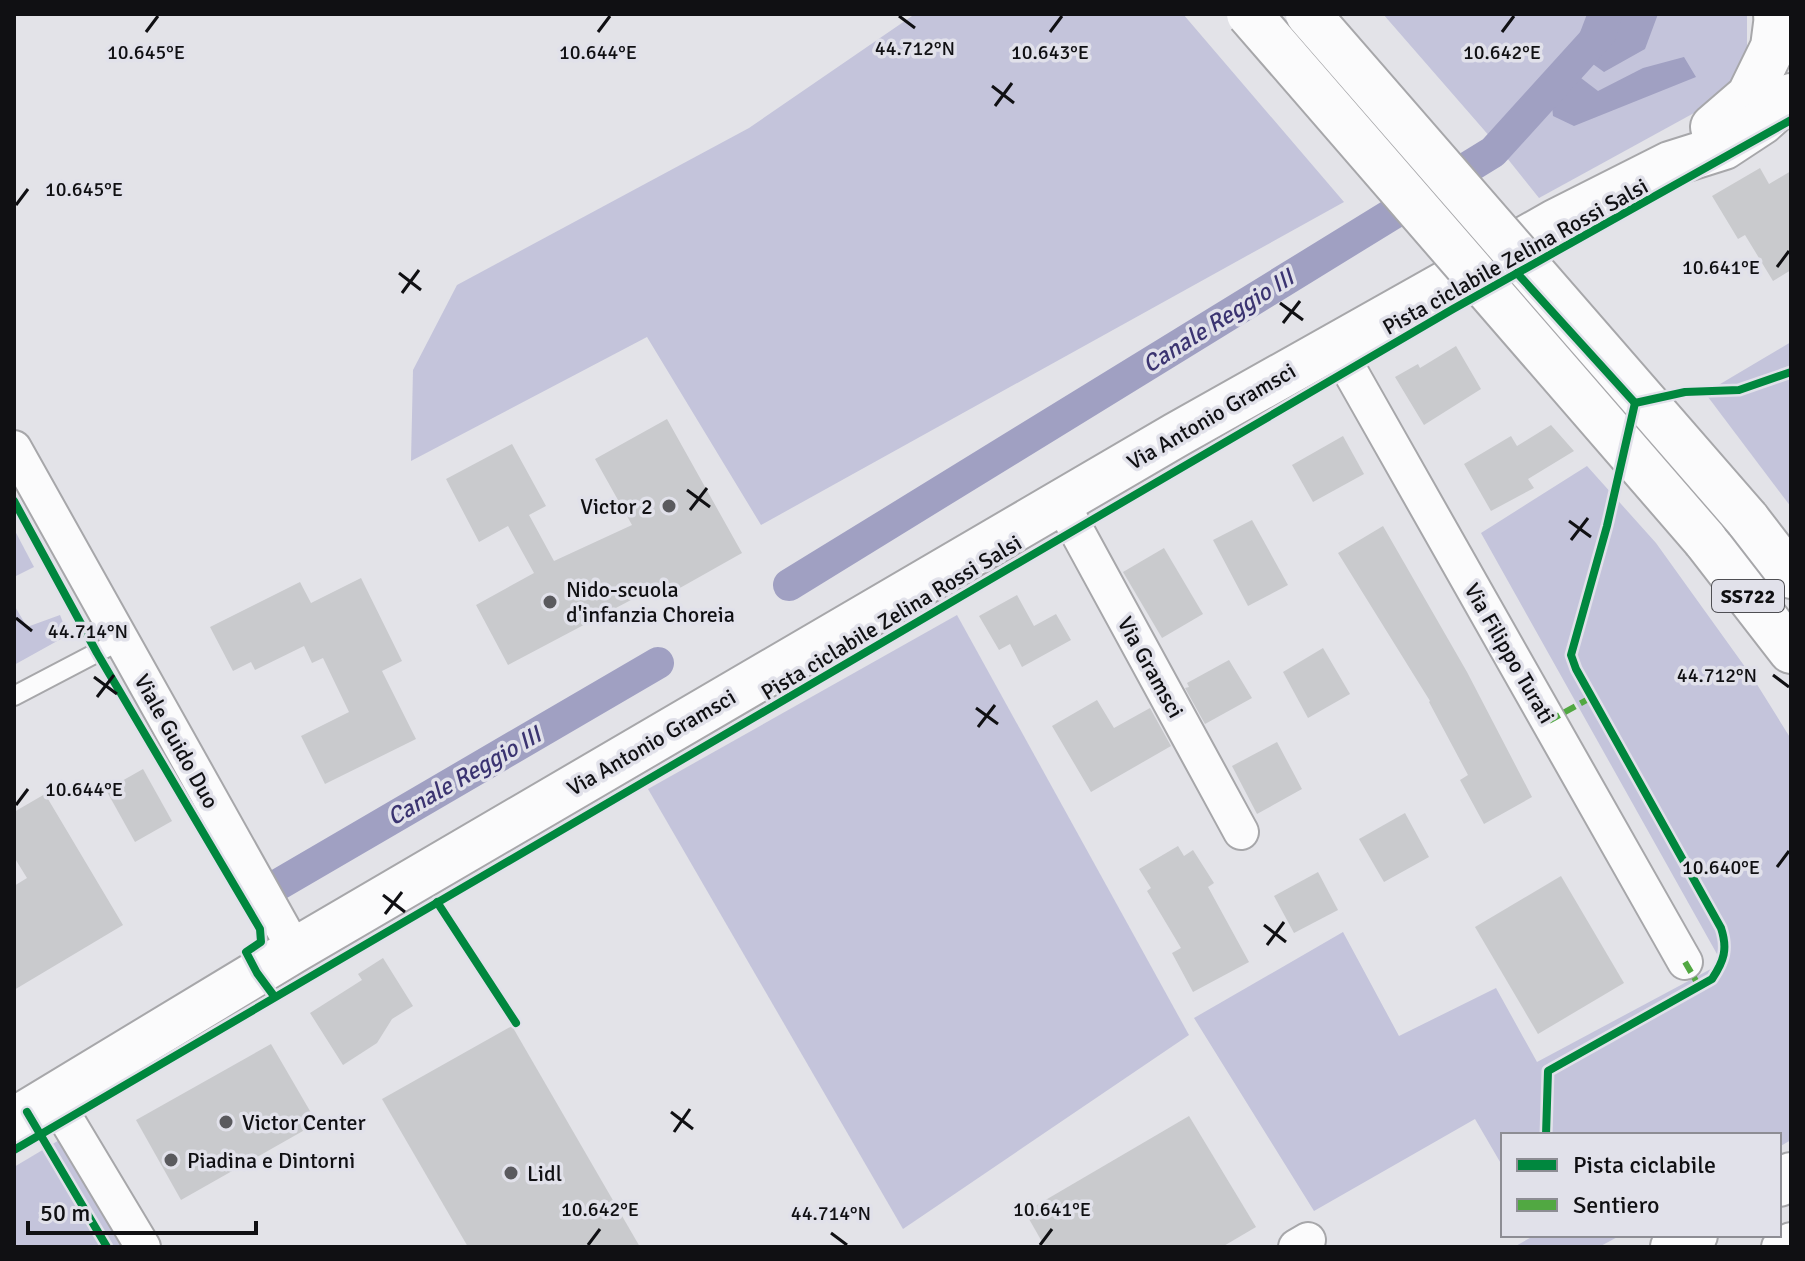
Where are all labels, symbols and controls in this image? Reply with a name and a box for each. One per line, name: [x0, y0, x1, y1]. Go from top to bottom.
text: 44.712°N: [875, 36, 955, 61]
text: 10.645°E: [107, 40, 185, 65]
text: 10.644°E: [559, 40, 637, 65]
text: 10.643°E: [1011, 40, 1089, 65]
text: 10.642°E: [1463, 40, 1541, 65]
street label: Pista ciclabile Zelina Rossi Salsi: [1378, 172, 1653, 341]
text: 10.645°E: [45, 177, 123, 202]
text: 10.641°E: [1682, 255, 1760, 280]
water label: Canale Reggio III: [1137, 262, 1301, 379]
street label: Via Antonio Gramsci: [1122, 357, 1300, 476]
place label: Victor 2: [580, 493, 653, 520]
marker: Victor 2: [660, 497, 678, 515]
street label: Pista ciclabile Zelina Rossi Salsi: [756, 529, 1026, 706]
place label: Nido-scuola d'infanzia Choreia: [566, 576, 735, 628]
street label: Via Filippo Turati: [1458, 578, 1561, 728]
road number: SS722: [1712, 580, 1784, 612]
marker: Nido-scuola d'infanzia Choreia: [541, 593, 559, 611]
street label: Via Gramsci: [1112, 612, 1189, 723]
text: 44.714°N: [48, 619, 128, 644]
text: 44.712°N: [1677, 663, 1757, 688]
street label: Viale Guido Duo: [129, 669, 225, 813]
street label: Via Antonio Gramsci: [562, 683, 740, 802]
water label: Canale Reggio III: [382, 719, 548, 832]
text: 10.644°E: [45, 777, 123, 802]
text: 10.640°E: [1682, 855, 1760, 880]
place label: Victor Center: [242, 1109, 366, 1136]
marker: Victor Center: [217, 1113, 235, 1131]
legend: [1501, 1133, 1781, 1237]
place label: Piadina e Dintorni: [187, 1147, 355, 1174]
text: Pista ciclabile: [1573, 1150, 1716, 1180]
marker: Piadina e Dintorni: [162, 1151, 180, 1169]
place label: Lidl: [527, 1160, 562, 1187]
marker: Lidl: [502, 1164, 520, 1182]
scale bar: [28, 1185, 256, 1235]
text: Sentiero: [1573, 1190, 1659, 1220]
text: 10.642°E: [561, 1197, 639, 1222]
text: 10.641°E: [1013, 1197, 1091, 1222]
text: 50 m: [40, 1198, 90, 1228]
text: 44.714°N: [791, 1201, 871, 1226]

